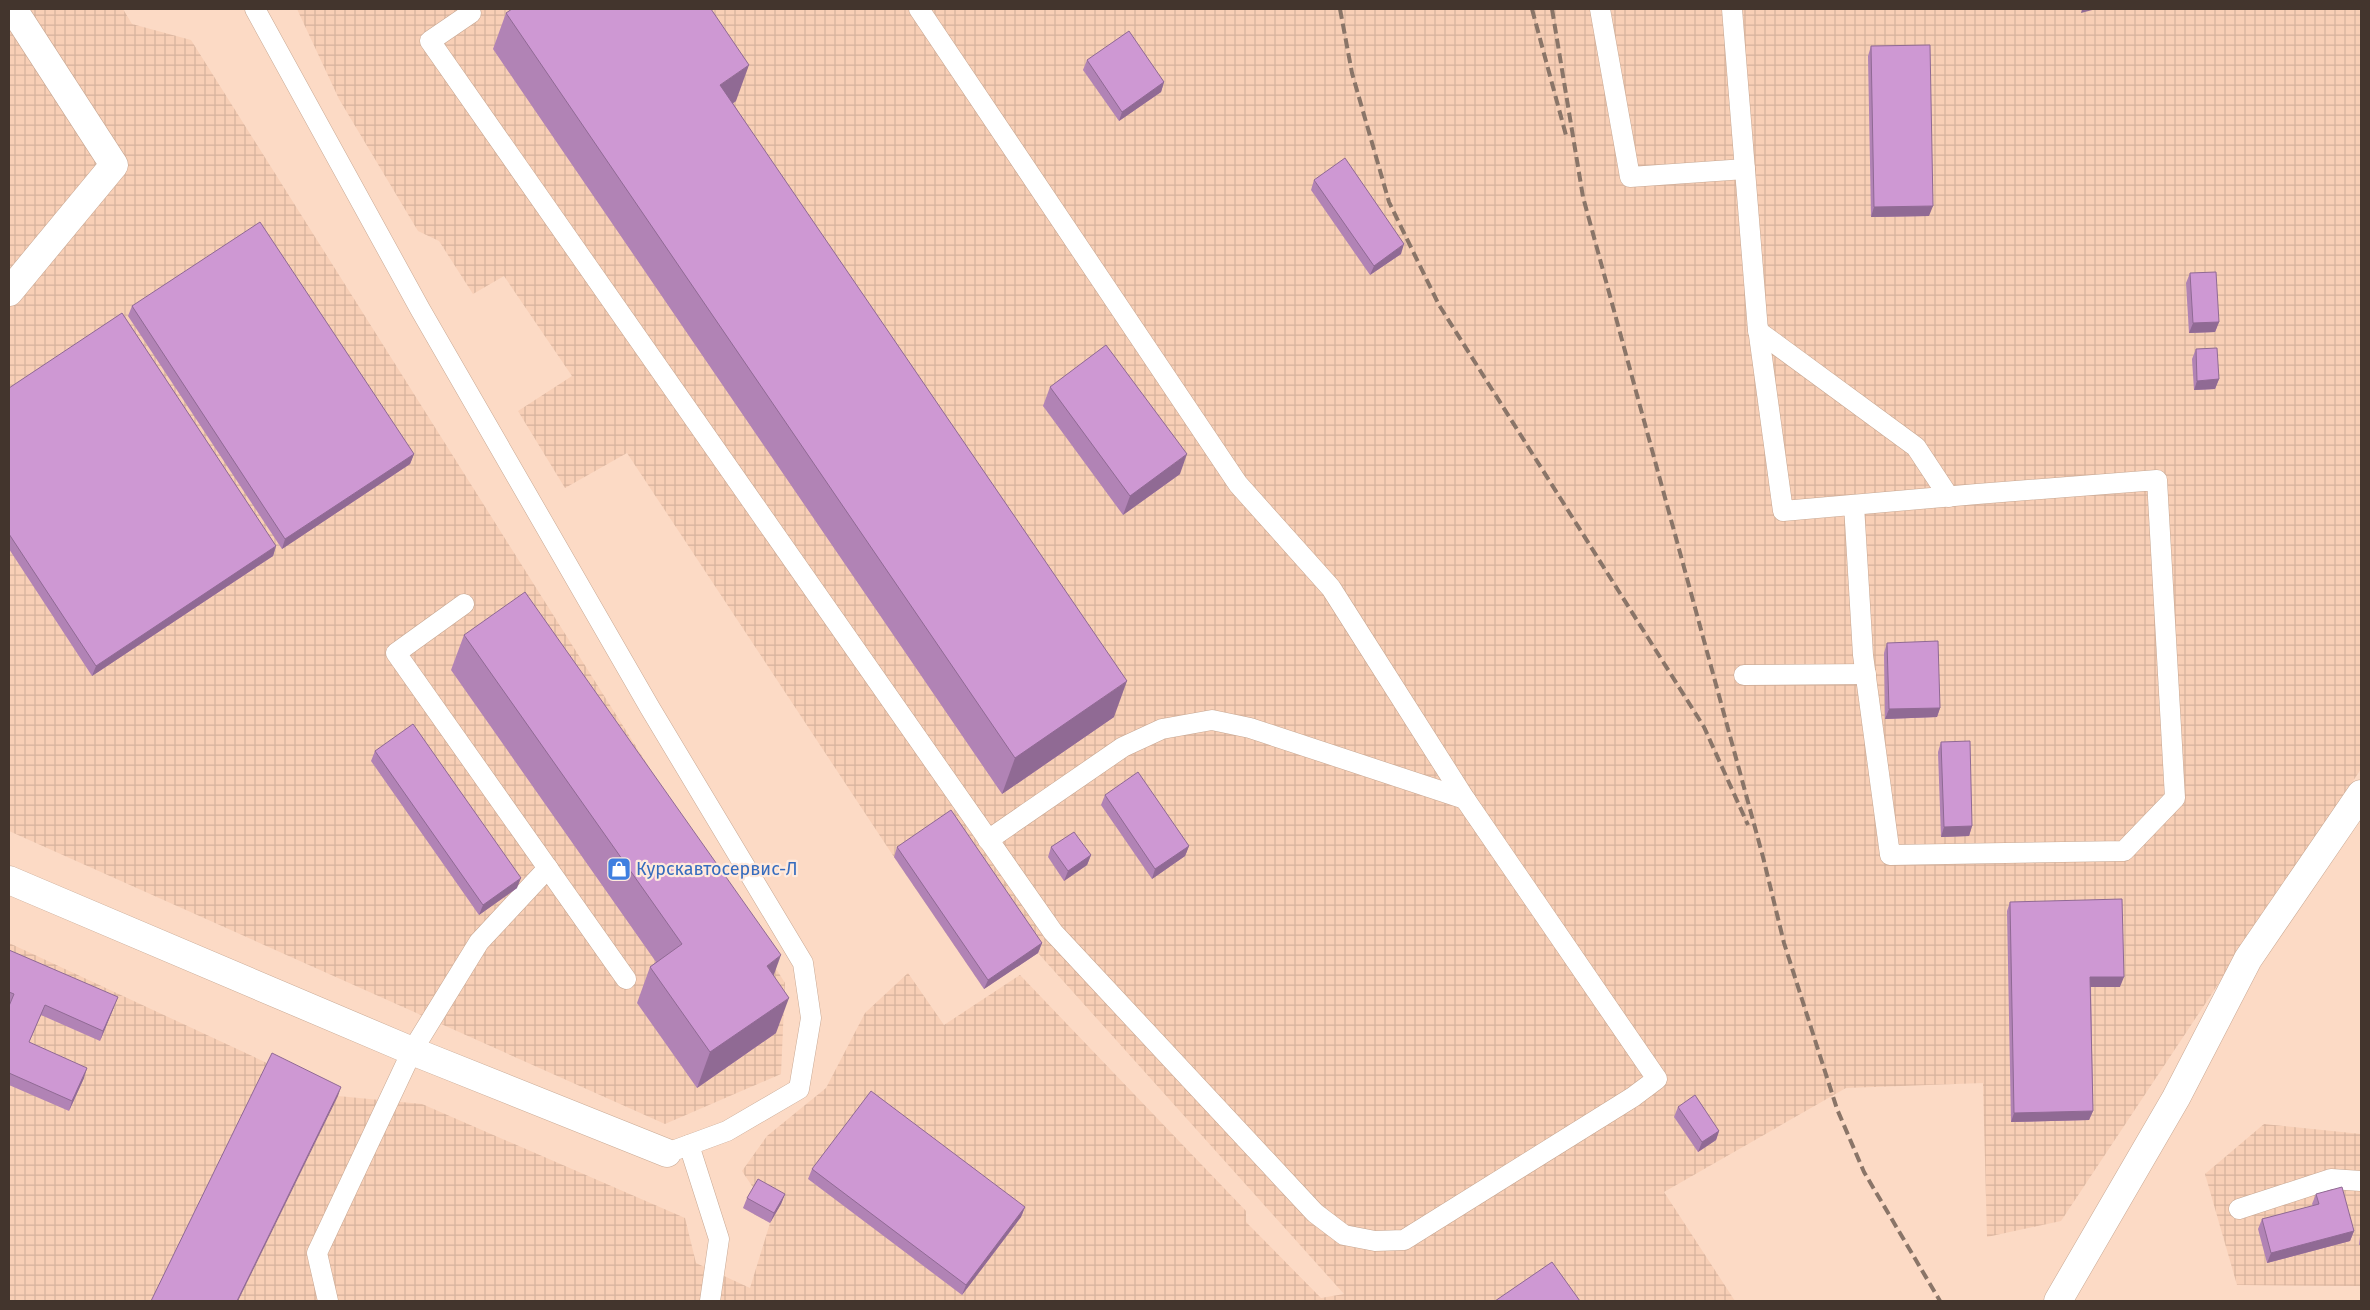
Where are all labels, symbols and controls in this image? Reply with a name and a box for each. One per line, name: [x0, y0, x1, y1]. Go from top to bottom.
shop icon: Курскавтосервис-Л: [606, 856, 632, 882]
place label: Курскавтосервис-Л: [636, 858, 798, 880]

